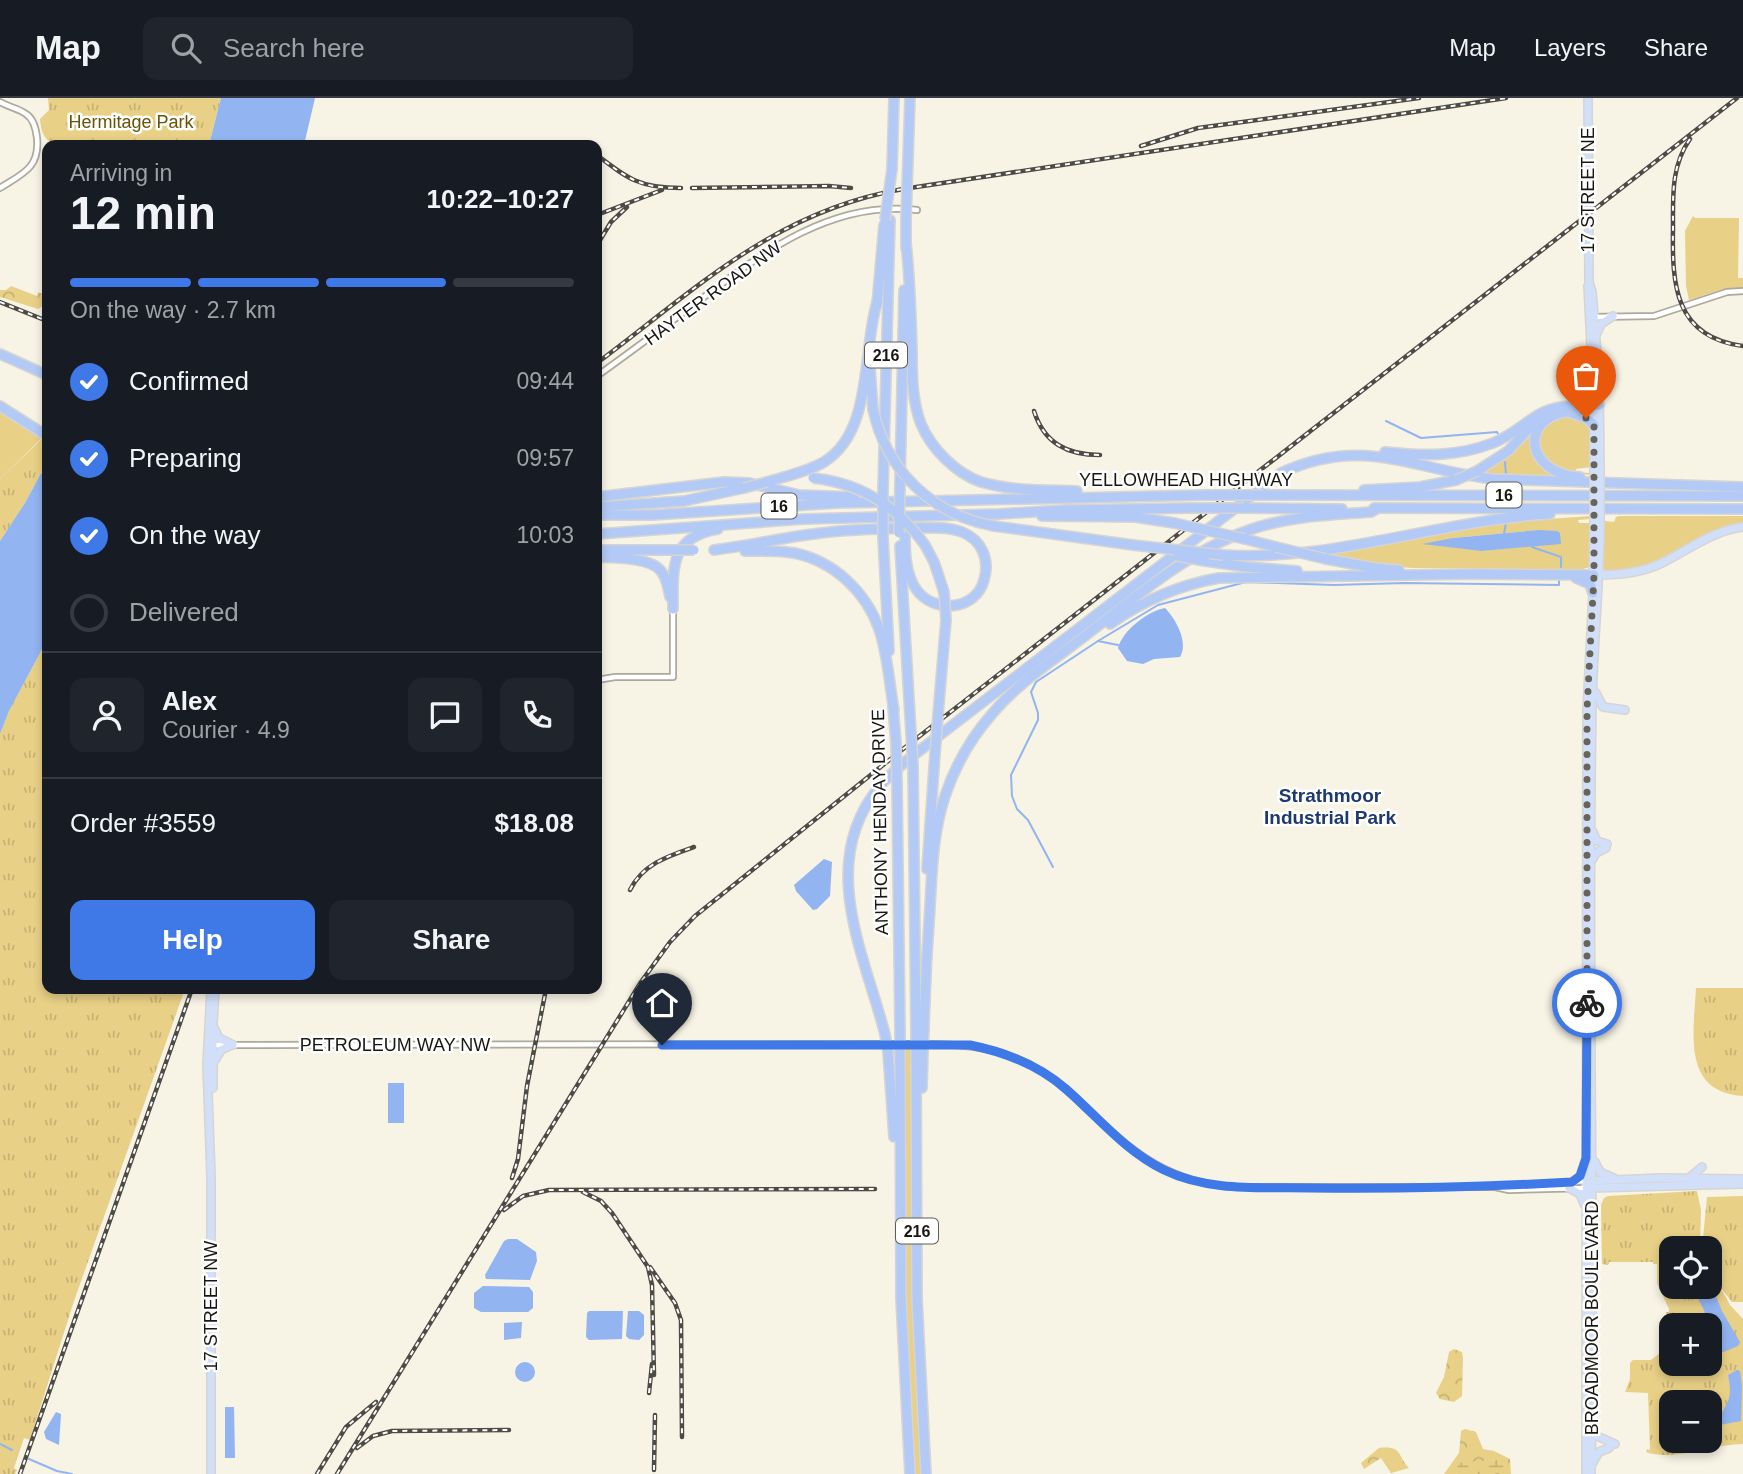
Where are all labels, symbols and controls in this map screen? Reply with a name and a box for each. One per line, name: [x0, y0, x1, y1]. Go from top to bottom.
search box: [143, 17, 633, 80]
text: Map: [35, 29, 101, 66]
icon: search: [167, 29, 205, 67]
text: Search here: [223, 33, 365, 63]
text: Map: [1449, 34, 1496, 61]
text: Layers: [1534, 34, 1606, 61]
text: Share: [1644, 34, 1708, 61]
park label: Hermitage Park: [68, 112, 195, 132]
street label: 17 STREET NE: [1578, 127, 1598, 253]
text: Arriving in: [70, 160, 172, 186]
text: 10:22–10:27: [427, 184, 574, 214]
text: 12 min: [70, 187, 216, 239]
street label: HAYTER ROAD NW: [641, 237, 785, 349]
text: On the way · 2.7 km: [70, 297, 276, 323]
road number: 216: [865, 342, 907, 368]
pin: [1556, 346, 1616, 418]
icon: bag: [1567, 357, 1605, 395]
icon: check: [70, 363, 108, 401]
text: Confirmed: [129, 366, 249, 396]
text: 09:44: [516, 368, 574, 394]
icon: check: [70, 440, 108, 478]
text: Preparing: [129, 443, 242, 473]
text: 09:57: [516, 445, 574, 471]
street label: YELLOWHEAD HIGHWAY: [1079, 470, 1293, 490]
road number: 16: [1486, 482, 1522, 508]
road number: 16: [762, 494, 796, 518]
icon: check: [70, 517, 108, 555]
text: On the way: [129, 520, 261, 550]
text: 10:03: [516, 522, 574, 548]
text: Delivered: [129, 597, 239, 627]
button: person: [70, 678, 144, 752]
button: chat: [408, 678, 482, 752]
button: phone: [500, 678, 574, 752]
text: Alex: [162, 686, 217, 716]
street label: ANTHONY HENDAY DRIVE: [868, 709, 892, 935]
text: Courier · 4.9: [162, 717, 290, 743]
district label: Strathmoor Industrial Park: [1264, 785, 1396, 828]
text: Order #3559: [70, 808, 216, 838]
text: $18.08: [494, 808, 574, 838]
button: Help: [70, 900, 315, 980]
button: Share: [329, 900, 574, 980]
courier: [1552, 968, 1622, 1038]
pin: [632, 973, 692, 1045]
icon: home: [643, 984, 681, 1022]
icon: bike: [1568, 984, 1606, 1022]
street label: PETROLEUM WAY NW: [300, 1035, 490, 1055]
street label: BROADMOOR BOULEVARD: [1582, 1201, 1602, 1435]
road number: 216: [896, 1218, 938, 1244]
map controls: [1659, 1236, 1722, 1453]
button: locate: [1659, 1236, 1722, 1299]
street label: 17 STREET NW: [201, 1241, 221, 1371]
button: +: [1659, 1313, 1722, 1376]
button: −: [1659, 1390, 1722, 1453]

